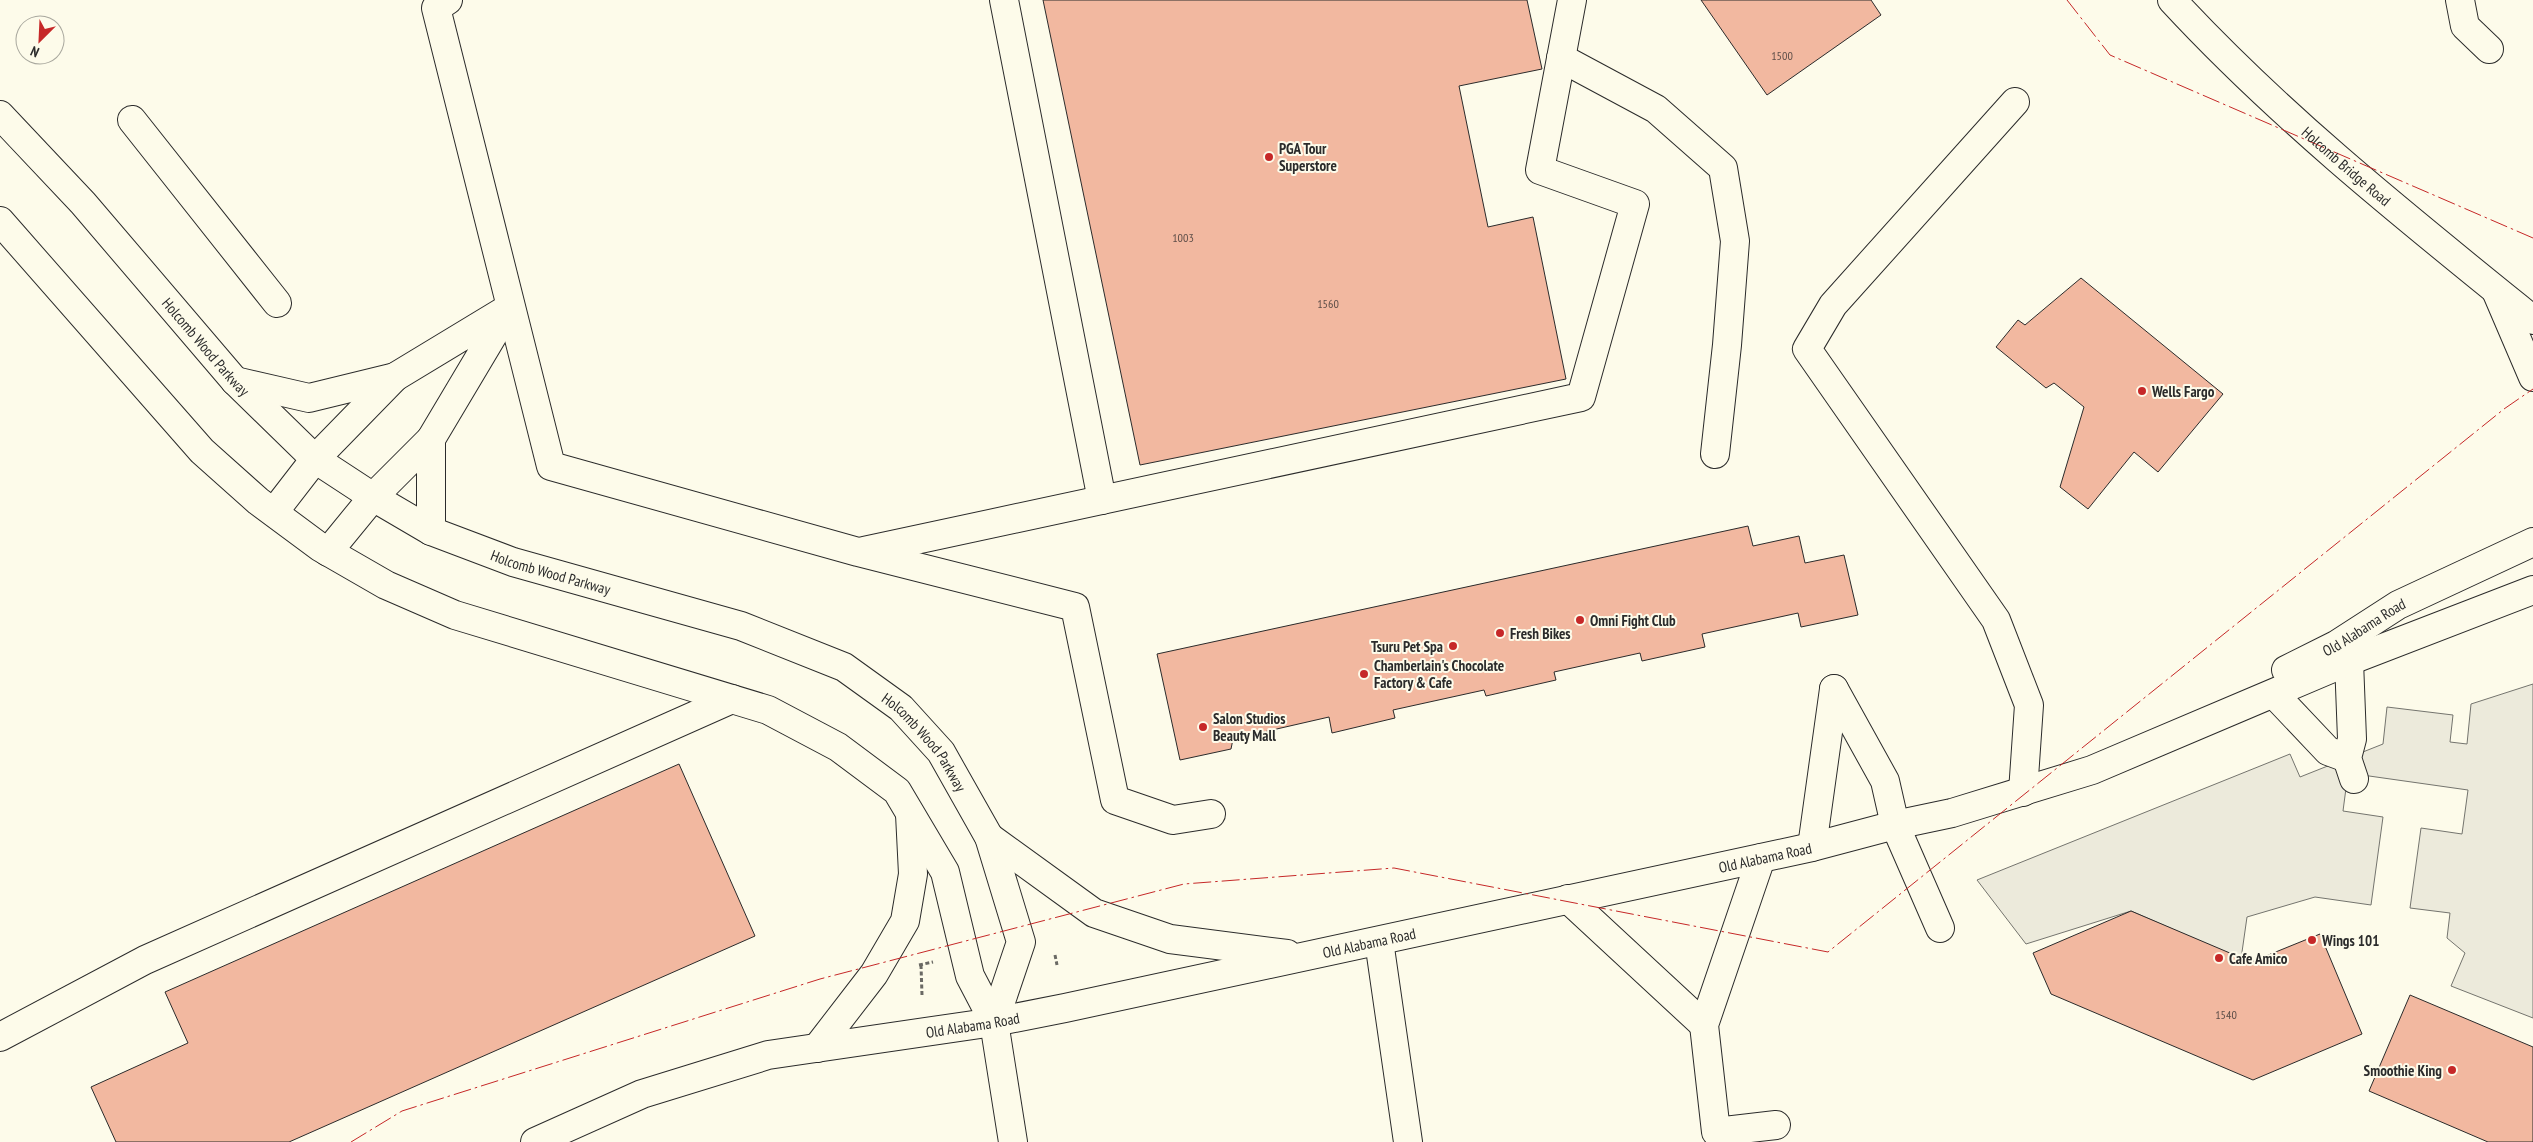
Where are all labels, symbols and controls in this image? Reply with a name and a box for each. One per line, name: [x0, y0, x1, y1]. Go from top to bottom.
north arrow: [15, 15, 65, 65]
text: N: [28, 42, 42, 62]
house number: 1500: [1771, 48, 1793, 63]
street label: Holcomb Bridge Road: [2298, 122, 2395, 210]
place label: PGA Tour Superstore: [1279, 139, 1337, 175]
marker: PGA Tour Superstore: [1263, 151, 1275, 163]
house number: 1003: [1172, 230, 1194, 245]
street label: Holcomb Wood Parkway: [158, 293, 254, 400]
house number: 1560: [1317, 296, 1339, 311]
place label: Wells Fargo: [2151, 382, 2215, 401]
marker: Wells Fargo: [2136, 385, 2148, 397]
street label: Holcomb Wood Parkway: [488, 545, 613, 599]
street label: Old Alabama Road: [2319, 594, 2408, 660]
place label: Omni Fight Club: [1590, 611, 1676, 630]
marker: Omni Fight Club: [1574, 614, 1586, 626]
place label: Fresh Bikes: [1510, 624, 1571, 643]
marker: Fresh Bikes: [1494, 627, 1506, 639]
place label: Tsuru Pet Spa: [1371, 637, 1443, 656]
marker: Tsuru Pet Spa: [1447, 640, 1459, 652]
place label: Chamberlain's Chocolate Factory & Cafe: [1374, 656, 1504, 692]
marker: Chamberlain's Chocolate Factory & Cafe: [1358, 668, 1370, 680]
street label: Holcomb Wood Parkway: [879, 688, 971, 795]
place label: Salon Studios Beauty Mall: [1213, 709, 1286, 745]
marker: Salon Studios Beauty Mall: [1197, 721, 1209, 733]
street label: Old Alabama Road: [1717, 838, 1813, 876]
street label: Old Alabama Road: [1321, 923, 1417, 962]
place label: Wings 101: [2321, 931, 2379, 950]
marker: Wings 101: [2306, 934, 2318, 946]
place label: Cafe Amico: [2229, 949, 2288, 968]
marker: Cafe Amico: [2213, 952, 2225, 964]
house number: 1540: [2215, 1007, 2237, 1022]
street label: Old Alabama Road: [924, 1008, 1021, 1041]
place label: Smoothie King: [2364, 1061, 2442, 1080]
marker: Smoothie King: [2446, 1064, 2458, 1076]

